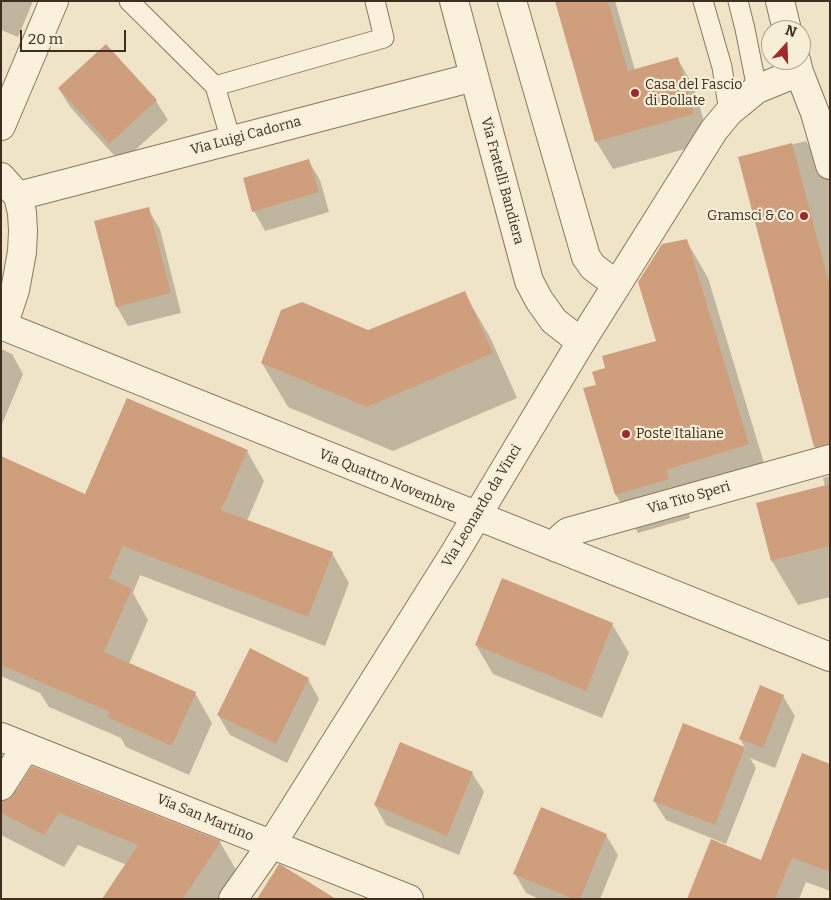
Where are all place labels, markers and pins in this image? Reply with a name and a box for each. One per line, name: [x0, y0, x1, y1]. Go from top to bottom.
place label: Casa del Fascio di Bollate: [645, 77, 742, 110]
marker: Casa del Fascio di Bollate: [629, 87, 641, 99]
place label: Gramsci & Co: [707, 208, 794, 224]
marker: Gramsci & Co: [798, 210, 810, 222]
place label: Poste Italiane: [636, 426, 724, 442]
marker: Poste Italiane: [620, 428, 632, 440]

